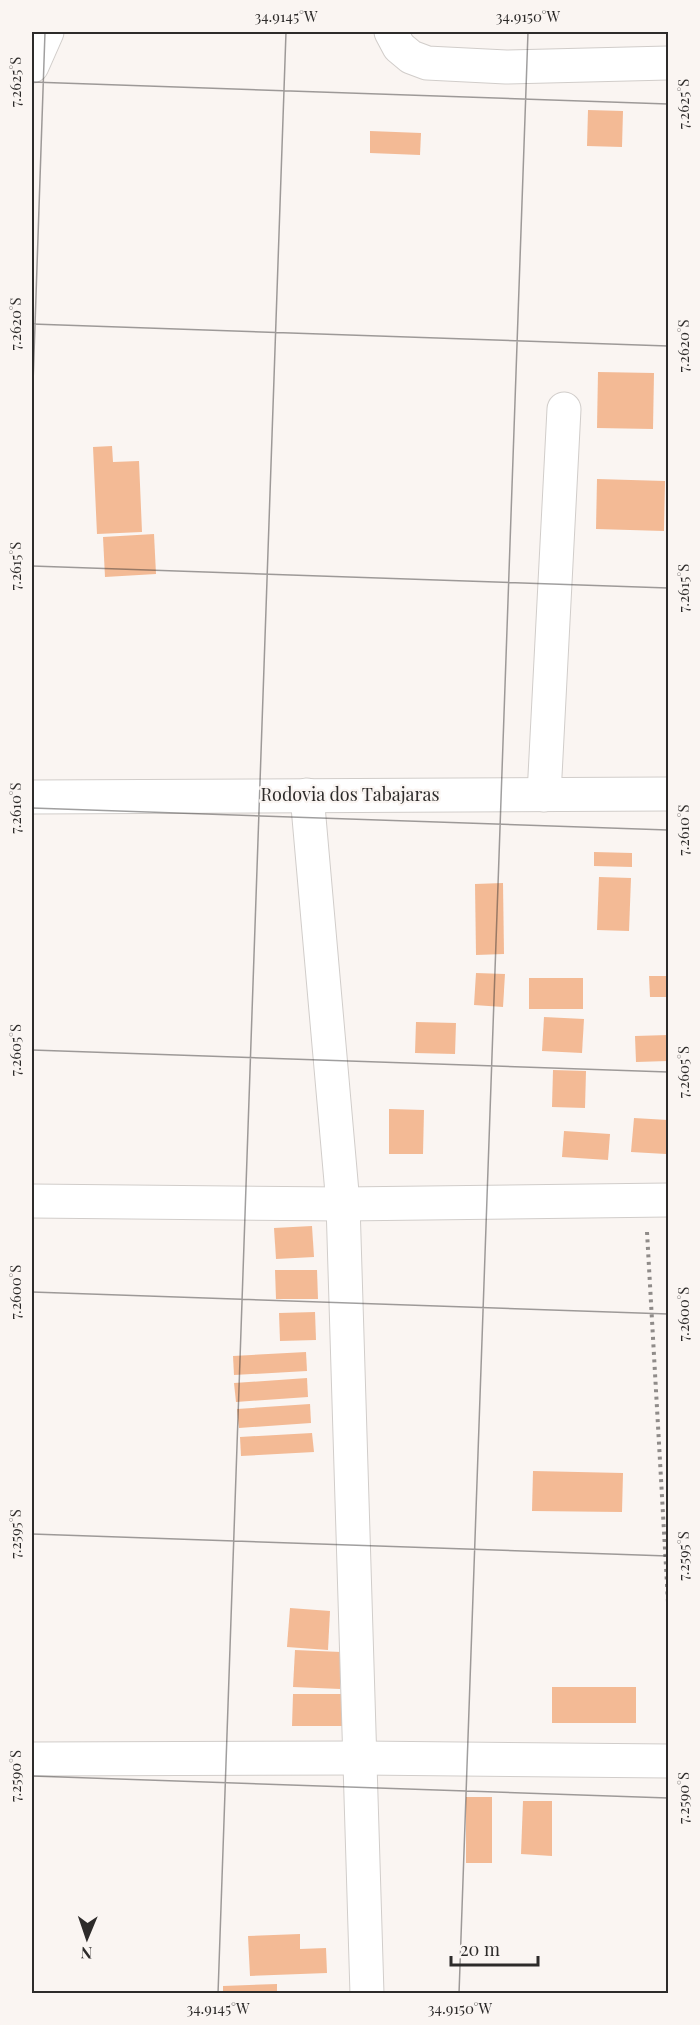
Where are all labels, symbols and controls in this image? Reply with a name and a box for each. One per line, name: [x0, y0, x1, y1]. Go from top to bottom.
text: 34.9145°W: [254, 6, 318, 26]
text: 34.9150°W: [496, 6, 561, 26]
text: 7.2625°S: [5, 57, 25, 107]
text: 7.2625°S: [673, 79, 693, 129]
text: 7.2620°S: [5, 297, 25, 351]
text: 7.2620°S: [673, 319, 693, 373]
text: 7.2615°S: [5, 542, 25, 590]
text: 7.2615°S: [673, 564, 693, 612]
text: 7.2610°S: [5, 782, 25, 834]
street label: Rodovia dos Tabajaras: [260, 782, 440, 806]
text: 7.2610°S: [673, 804, 693, 856]
text: 7.2605°S: [5, 1024, 25, 1076]
text: 7.2605°S: [673, 1046, 693, 1098]
text: 7.2600°S: [5, 1265, 25, 1319]
text: 7.2600°S: [673, 1287, 693, 1341]
text: 7.2595°S: [5, 1509, 25, 1559]
text: 7.2595°S: [673, 1531, 693, 1581]
text: 7.2590°S: [5, 1750, 25, 1802]
text: 7.2590°S: [673, 1772, 693, 1824]
north arrow: [57, 1908, 117, 1968]
scale bar: [451, 1929, 538, 1967]
text: 20 m: [460, 1937, 500, 1961]
text: N: [80, 1943, 93, 1964]
text: 34.9145°W: [186, 1998, 250, 2018]
text: 34.9150°W: [428, 1998, 493, 2018]

